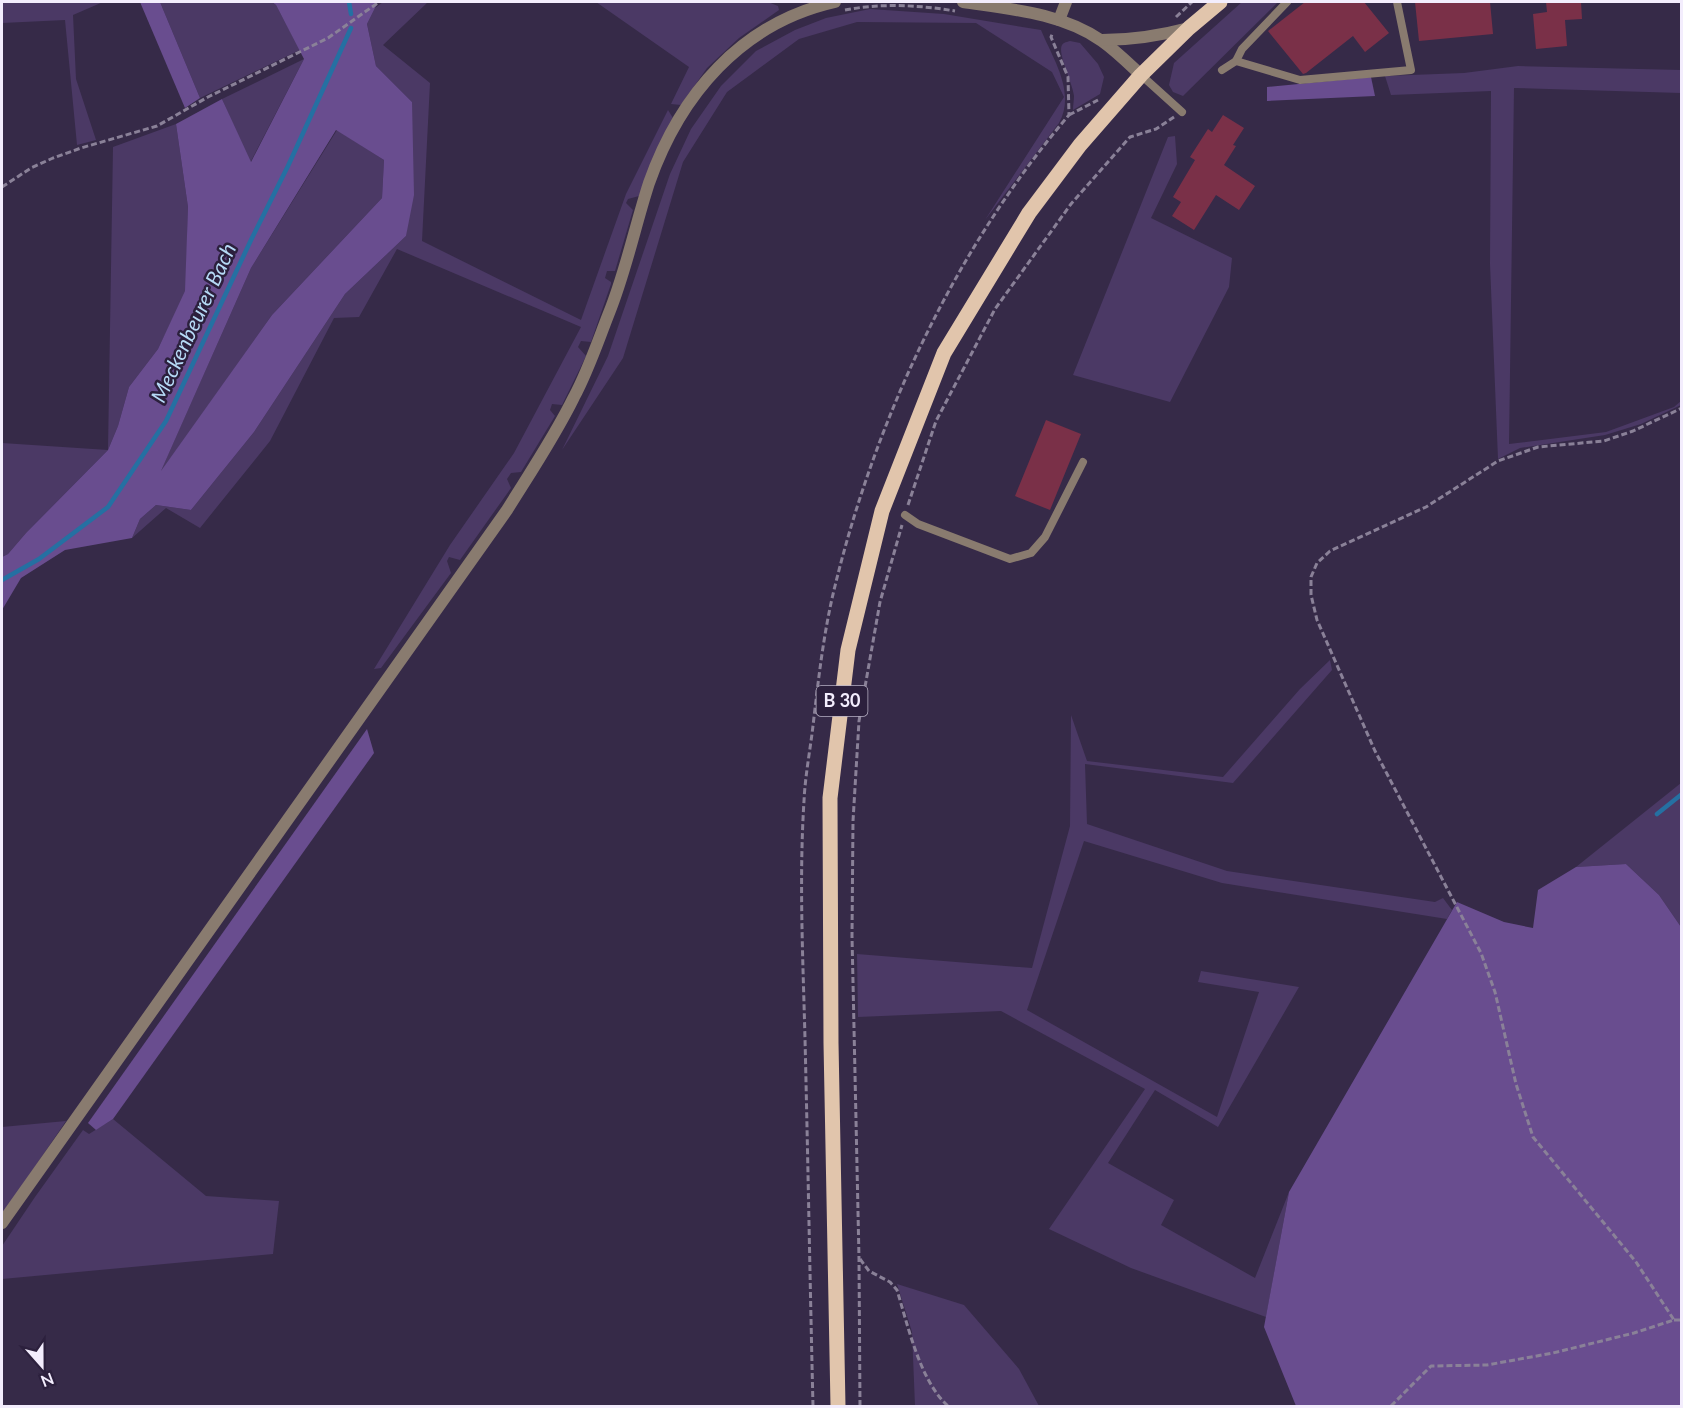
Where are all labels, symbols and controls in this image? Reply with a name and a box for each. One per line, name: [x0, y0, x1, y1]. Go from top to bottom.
water label: Meckenbeurer Bach: [145, 239, 240, 406]
road number: B 30: [816, 686, 868, 716]
north arrow: [12, 1336, 72, 1396]
text: N: [38, 1369, 57, 1392]

